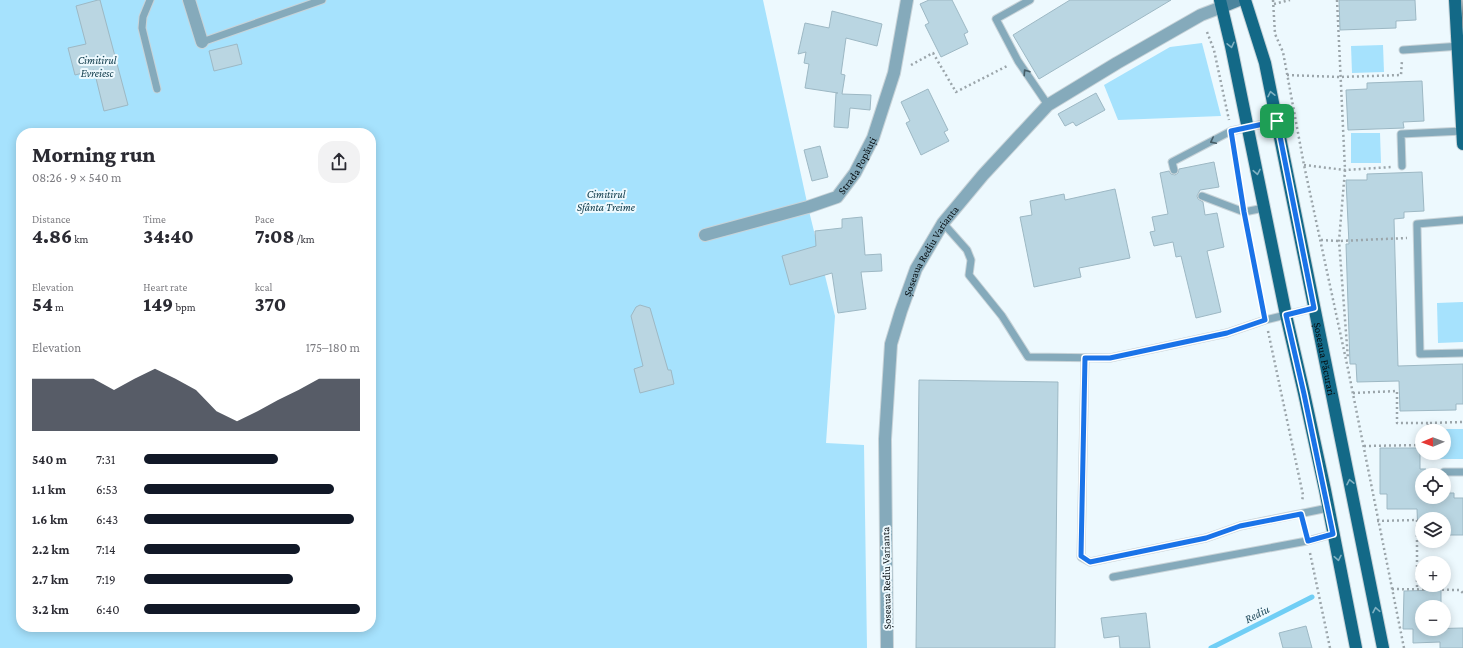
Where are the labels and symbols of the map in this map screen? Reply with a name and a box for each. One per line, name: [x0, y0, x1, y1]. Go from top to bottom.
one-way arrow: [1226, 42, 1234, 48]
park label: Cimitirul Evreiesc: [78, 54, 117, 79]
one-way arrow: [1024, 70, 1031, 77]
one-way arrow: [1268, 91, 1276, 97]
pin: [1260, 104, 1294, 138]
street label: Strada Popăuți: [835, 135, 879, 196]
one-way arrow: [1210, 136, 1217, 143]
one-way arrow: [1252, 169, 1260, 175]
park label: Cimitirul Sfânta Treime: [577, 188, 636, 214]
street label: Șoseaua Rediu Varianta: [901, 203, 961, 299]
street label: Șoseaua Păcurari: [1309, 321, 1338, 397]
north arrow: [1415, 424, 1451, 460]
one-way arrow: [1346, 479, 1354, 486]
street label: Șoseaua Rediu Varianta: [879, 527, 895, 629]
one-way arrow: [1333, 555, 1342, 562]
water label: Rediu: [1242, 602, 1272, 626]
one-way arrow: [1372, 607, 1380, 613]

